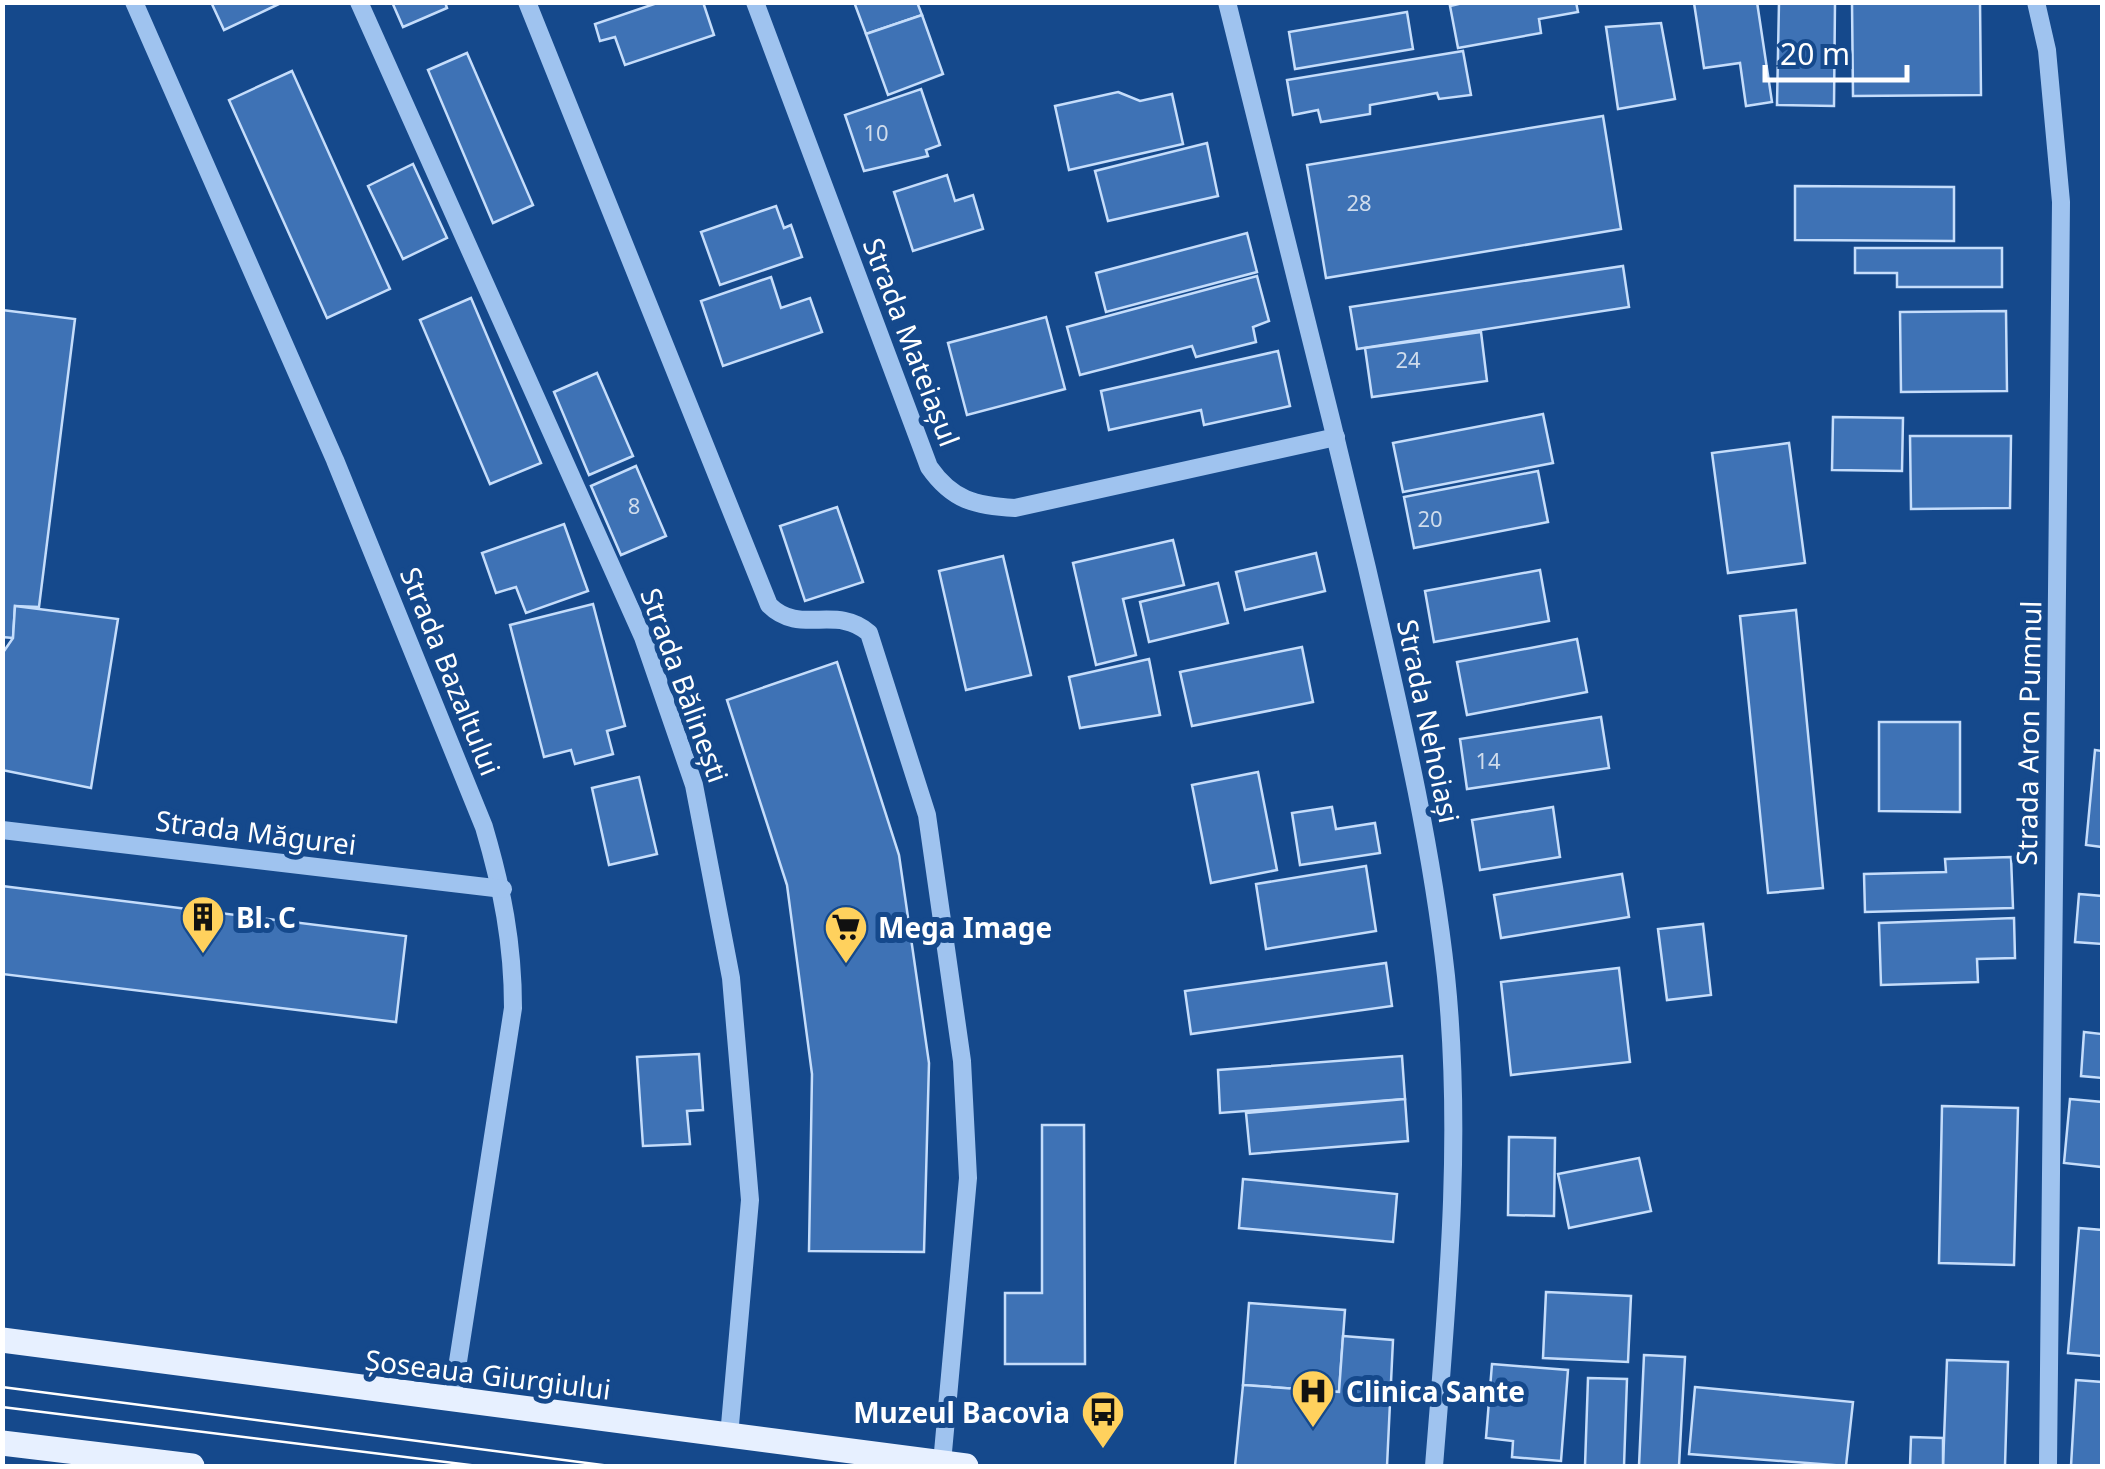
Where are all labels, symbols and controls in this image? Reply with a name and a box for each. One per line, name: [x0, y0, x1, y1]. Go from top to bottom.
scale bar: [1765, 20, 1908, 82]
text: 20 m: [1780, 33, 1850, 74]
house number: 10: [863, 117, 889, 147]
house number: 28: [1346, 187, 1372, 217]
street label: Strada Mateiașul: [855, 232, 969, 452]
house number: 24: [1395, 344, 1421, 374]
house number: 8: [628, 490, 640, 520]
house number: 20: [1417, 503, 1443, 533]
street label: Strada Bazaltului: [392, 561, 510, 781]
street label: Strada Bălinești: [632, 582, 738, 788]
street label: Strada Aron Pumnul: [2007, 600, 2049, 866]
street label: Strada Nehoiași: [1389, 616, 1469, 826]
house number: 14: [1475, 745, 1501, 775]
street label: Strada Măgurei: [153, 801, 359, 863]
building icon: Bl. C: [180, 894, 226, 955]
place label: Bl. C: [236, 898, 296, 936]
supermarket icon: Mega Image: [823, 904, 869, 965]
place label: Mega Image: [878, 908, 1052, 946]
street label: Șoseaua Giurgiului: [363, 1340, 613, 1408]
hospital icon: Clinica Sante: [1290, 1368, 1336, 1429]
place label: Clinica Sante: [1346, 1372, 1525, 1410]
bus stop icon: Muzeul Bacovia: [1080, 1389, 1126, 1450]
place label: Muzeul Bacovia: [853, 1393, 1070, 1431]

